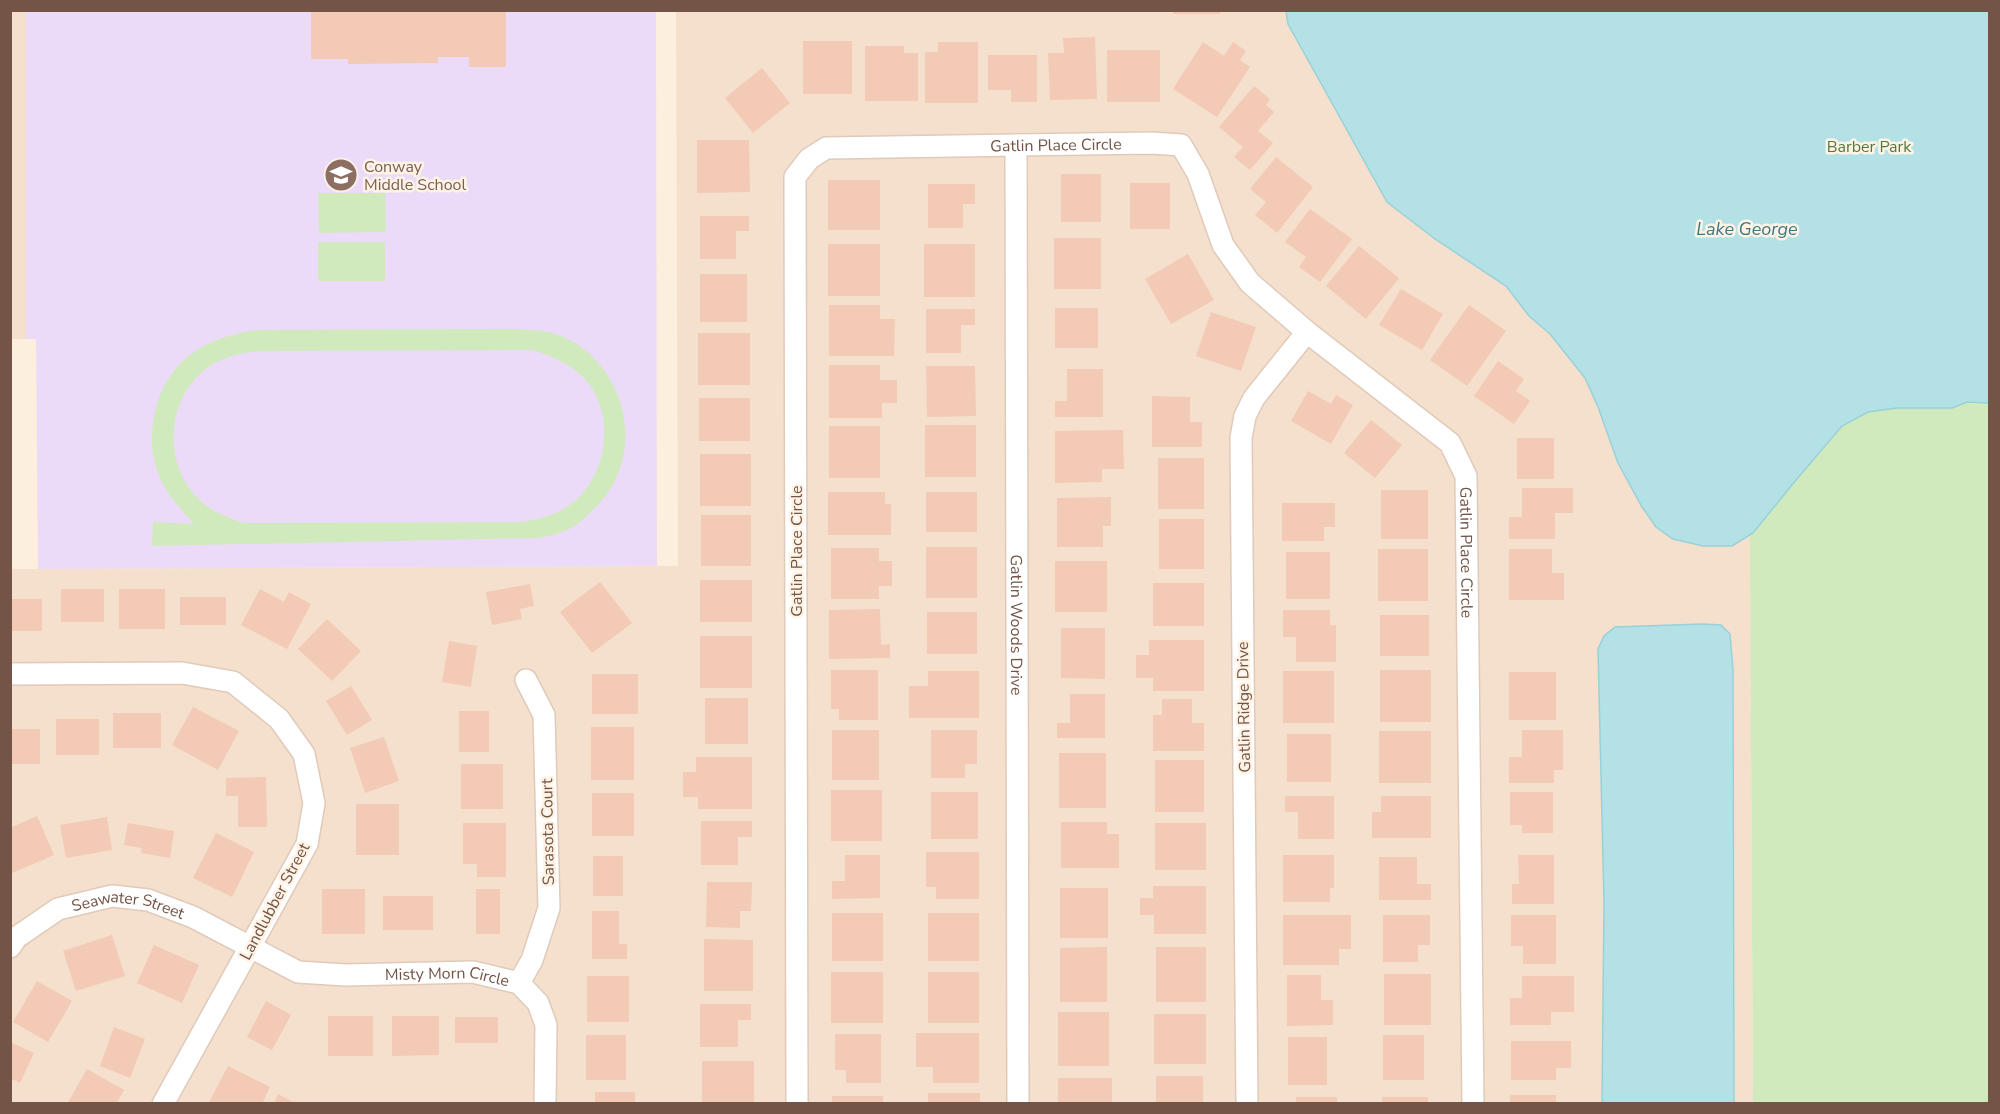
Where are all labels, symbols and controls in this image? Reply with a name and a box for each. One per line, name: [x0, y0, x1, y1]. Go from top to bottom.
street label: Gatlin Place Circle: [990, 133, 1122, 157]
park label: Barber Park: [1827, 136, 1912, 158]
place label: Conway Middle School: [364, 156, 466, 196]
school or university icon: Conway Middle School: [323, 157, 359, 193]
water label: Lake George: [1696, 217, 1798, 241]
street label: Gatlin Place Circle: [786, 485, 808, 617]
street label: Gatlin Place Circle: [1454, 487, 1478, 618]
street label: Gatlin Woods Drive: [1005, 554, 1027, 696]
street label: Gatlin Ridge Drive: [1232, 641, 1256, 773]
street label: Sarasota Court: [536, 778, 560, 886]
street label: Landlubber Street: [235, 839, 315, 964]
street label: Seawater Street: [69, 886, 188, 925]
street label: Misty Morn Circle: [385, 961, 512, 992]

